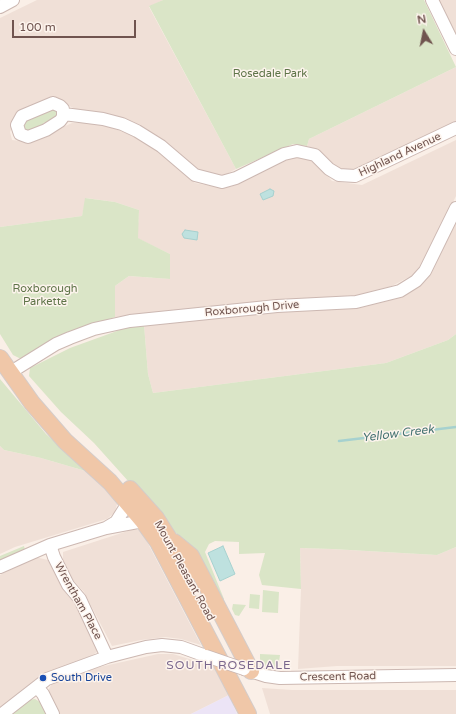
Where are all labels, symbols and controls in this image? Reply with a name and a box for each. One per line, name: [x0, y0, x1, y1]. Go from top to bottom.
scale bar: [14, 12, 138, 38]
north arrow: [404, 12, 444, 52]
text: N: [416, 13, 427, 27]
text: 100 m: [19, 20, 56, 34]
park label: Rosedale Park: [233, 67, 307, 81]
street label: Highland Avenue: [357, 130, 443, 180]
park label: Roxborough Parkette: [12, 282, 78, 308]
street label: Roxborough Drive: [204, 298, 300, 320]
water label: Yellow Creek: [361, 422, 435, 446]
street label: Mount Pleasant Road: [151, 519, 217, 623]
street label: Wrentham Place: [51, 560, 105, 642]
district label: SOUTH ROSEDALE: [166, 659, 292, 673]
street label: Crescent Road: [300, 670, 376, 684]
place label: South Drive: [51, 671, 112, 685]
marker: South Drive: [38, 673, 48, 683]

